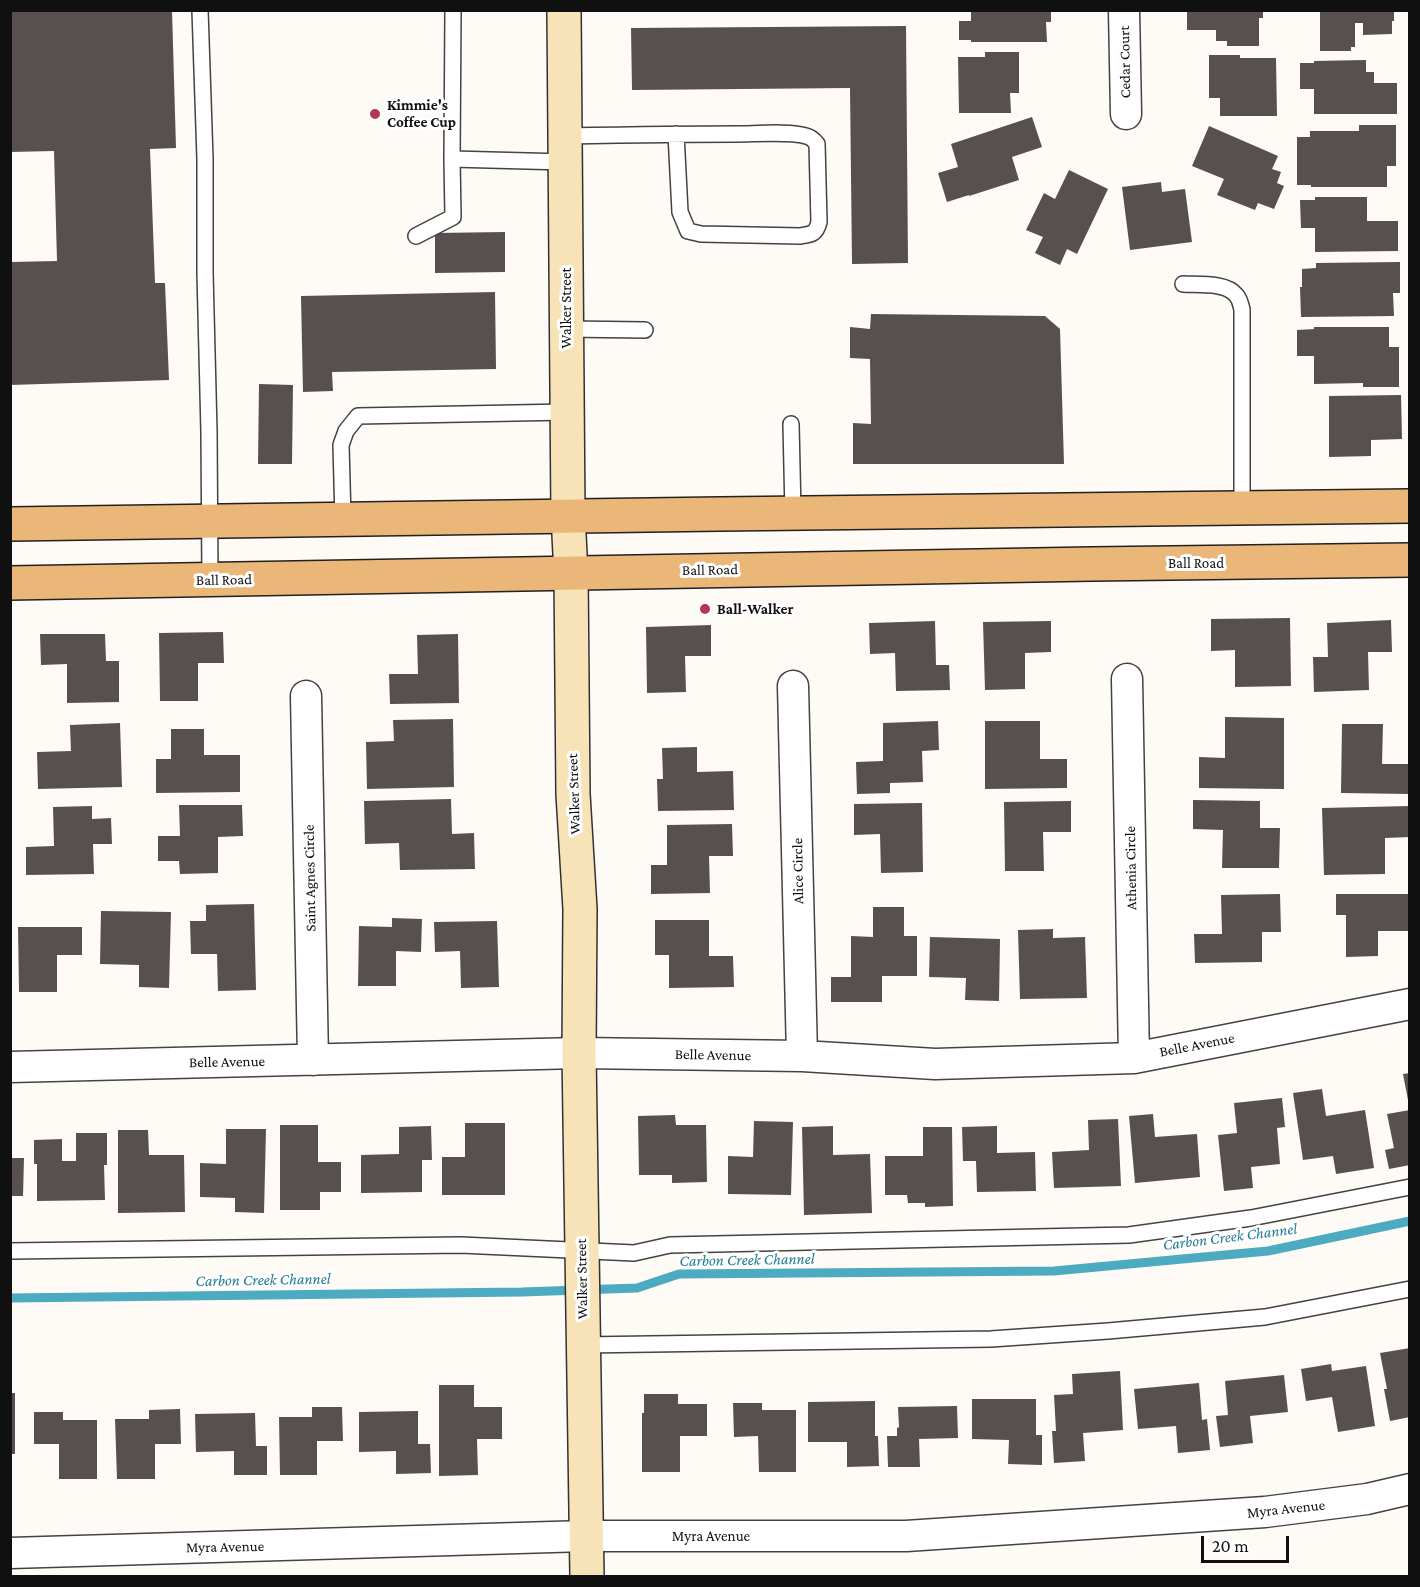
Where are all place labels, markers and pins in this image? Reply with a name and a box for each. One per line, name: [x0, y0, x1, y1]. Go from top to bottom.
place label: Kimmie's Coffee Cup: [387, 96, 456, 131]
marker: Kimmie's Coffee Cup: [368, 107, 382, 121]
place label: Ball-Walker: [717, 600, 793, 618]
marker: Ball-Walker: [698, 602, 712, 616]

